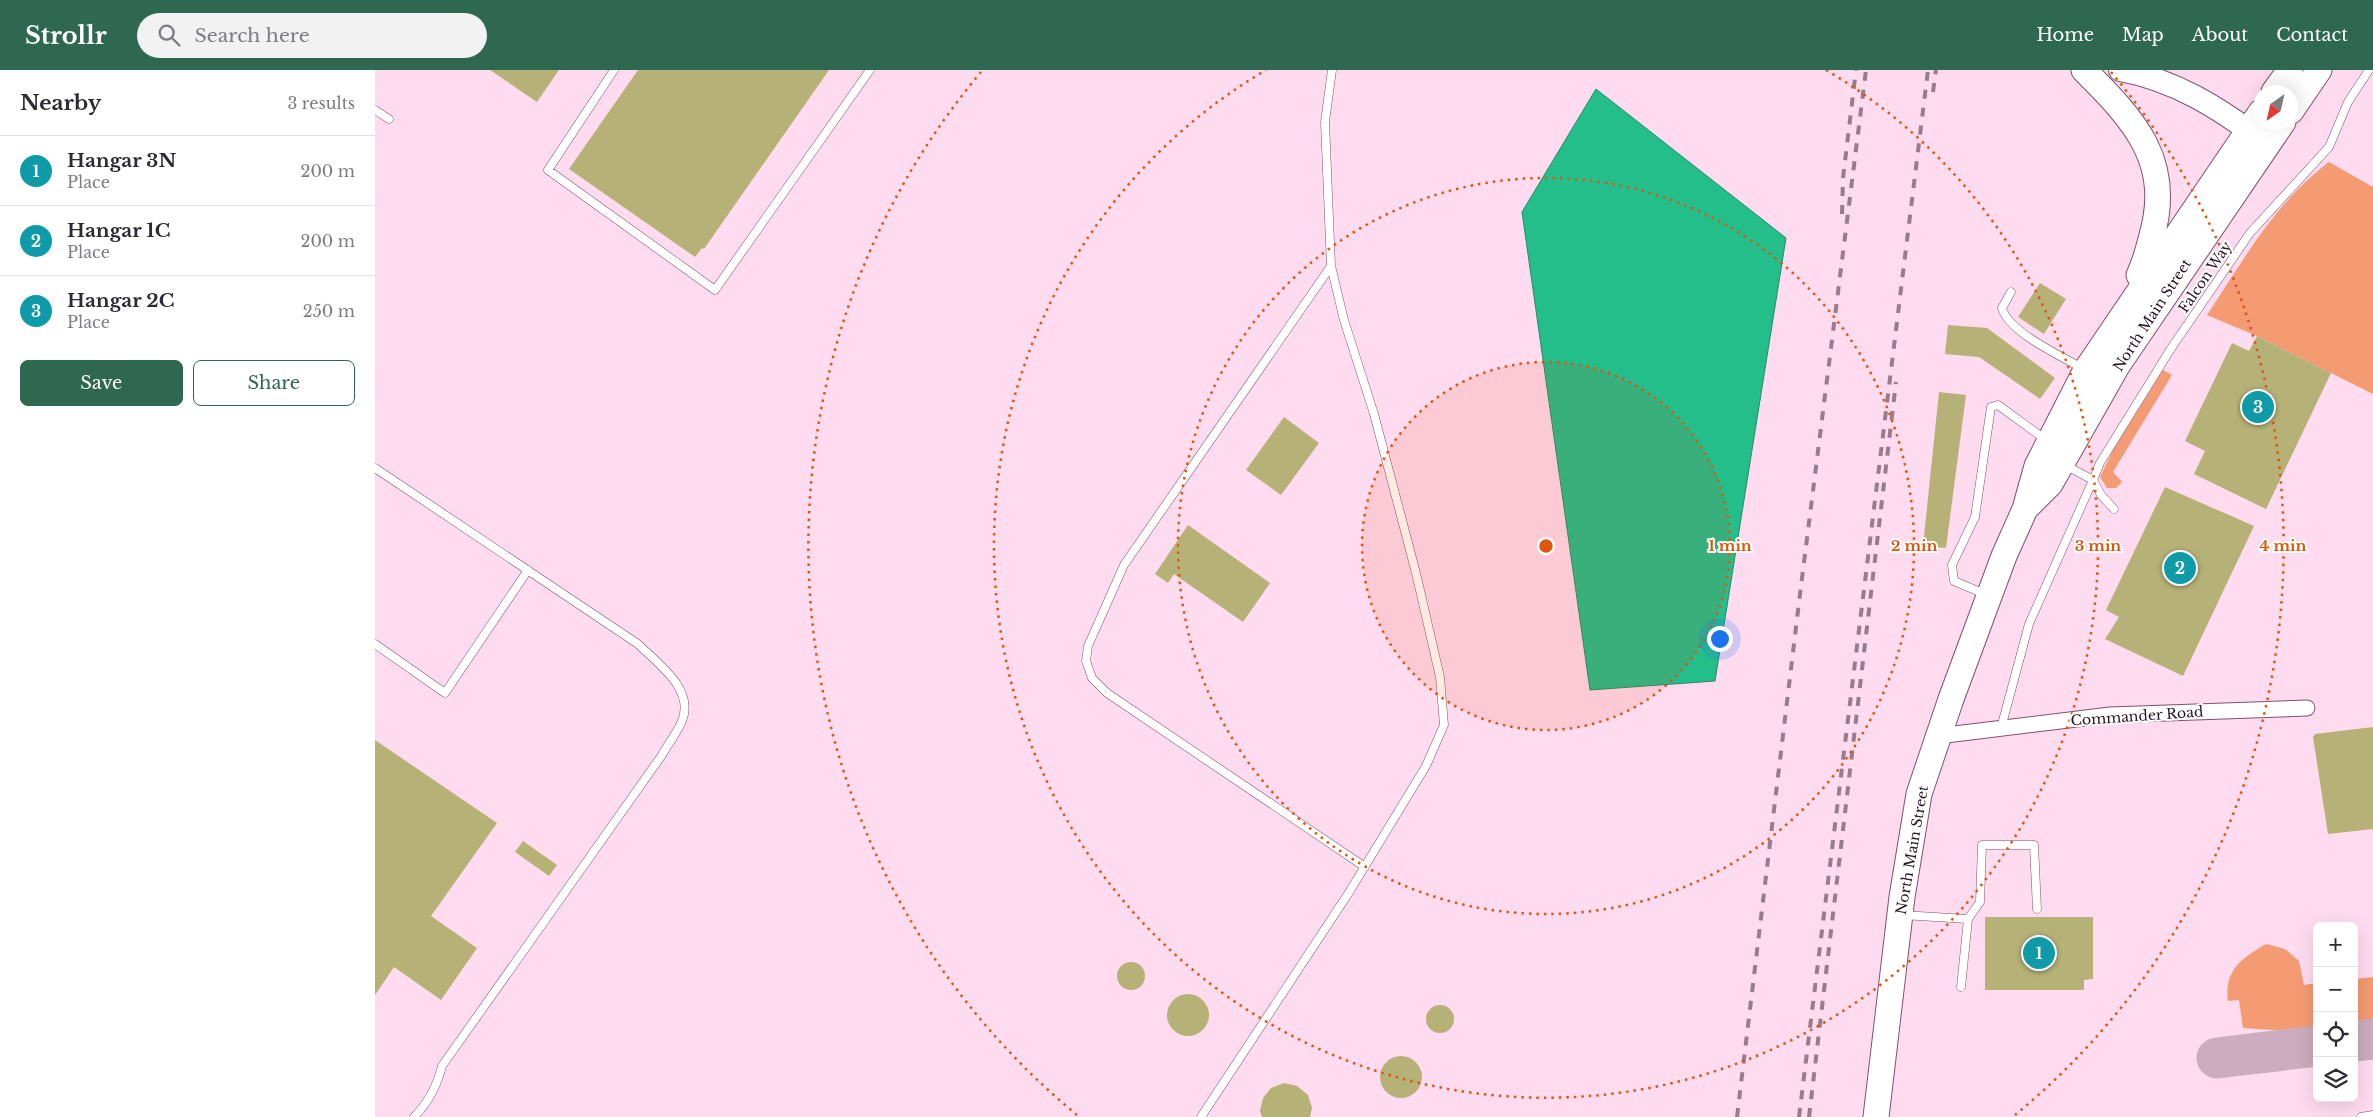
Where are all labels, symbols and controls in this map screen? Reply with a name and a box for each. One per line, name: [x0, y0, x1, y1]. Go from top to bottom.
search box: [137, 13, 487, 58]
text: Strollr: [25, 21, 107, 50]
icon: search: [155, 21, 183, 49]
text: Search here: [195, 24, 310, 47]
text: Home: [2036, 24, 2094, 46]
text: Map: [2122, 24, 2164, 46]
text: About: [2192, 24, 2248, 46]
text: Contact: [2276, 24, 2348, 46]
north arrow: [2253, 85, 2298, 130]
text: Nearby: [20, 90, 101, 116]
text: 3 results: [287, 93, 355, 113]
text: Hangar 3N: [67, 149, 176, 172]
text: 1: [33, 161, 39, 181]
text: 200 m: [301, 161, 355, 181]
text: Place: [67, 172, 110, 192]
text: Hangar 1C: [67, 219, 170, 242]
text: 2: [31, 231, 41, 251]
text: 200 m: [301, 231, 355, 251]
street label: Falcon Way: [2174, 238, 2236, 316]
text: Place: [67, 242, 110, 262]
street label: North Main Street: [2109, 255, 2195, 375]
text: Hangar 2C: [67, 289, 174, 312]
text: 3: [31, 301, 41, 321]
text: 250 m: [303, 301, 355, 321]
text: Place: [67, 312, 110, 332]
button: Save: [20, 360, 183, 406]
button: Share: [193, 360, 355, 406]
pin: 3: [2242, 388, 2274, 426]
text: 1 min: [1708, 536, 1752, 555]
text: 2 min: [1891, 536, 1937, 555]
text: 3 min: [2075, 536, 2121, 555]
text: 4 min: [2260, 536, 2307, 555]
centre of rings: [1537, 537, 1555, 555]
pin: 2: [2164, 549, 2196, 587]
your location: [1707, 626, 1733, 652]
street label: Commander Road: [2070, 702, 2204, 730]
street label: North Main Street: [1892, 783, 1932, 916]
map controls: [2313, 922, 2358, 1102]
button: +: [2313, 922, 2358, 967]
pin: 1: [2023, 934, 2055, 972]
button: −: [2313, 967, 2358, 1012]
button: locate: [2313, 1012, 2358, 1057]
button: layers: [2313, 1057, 2358, 1102]

